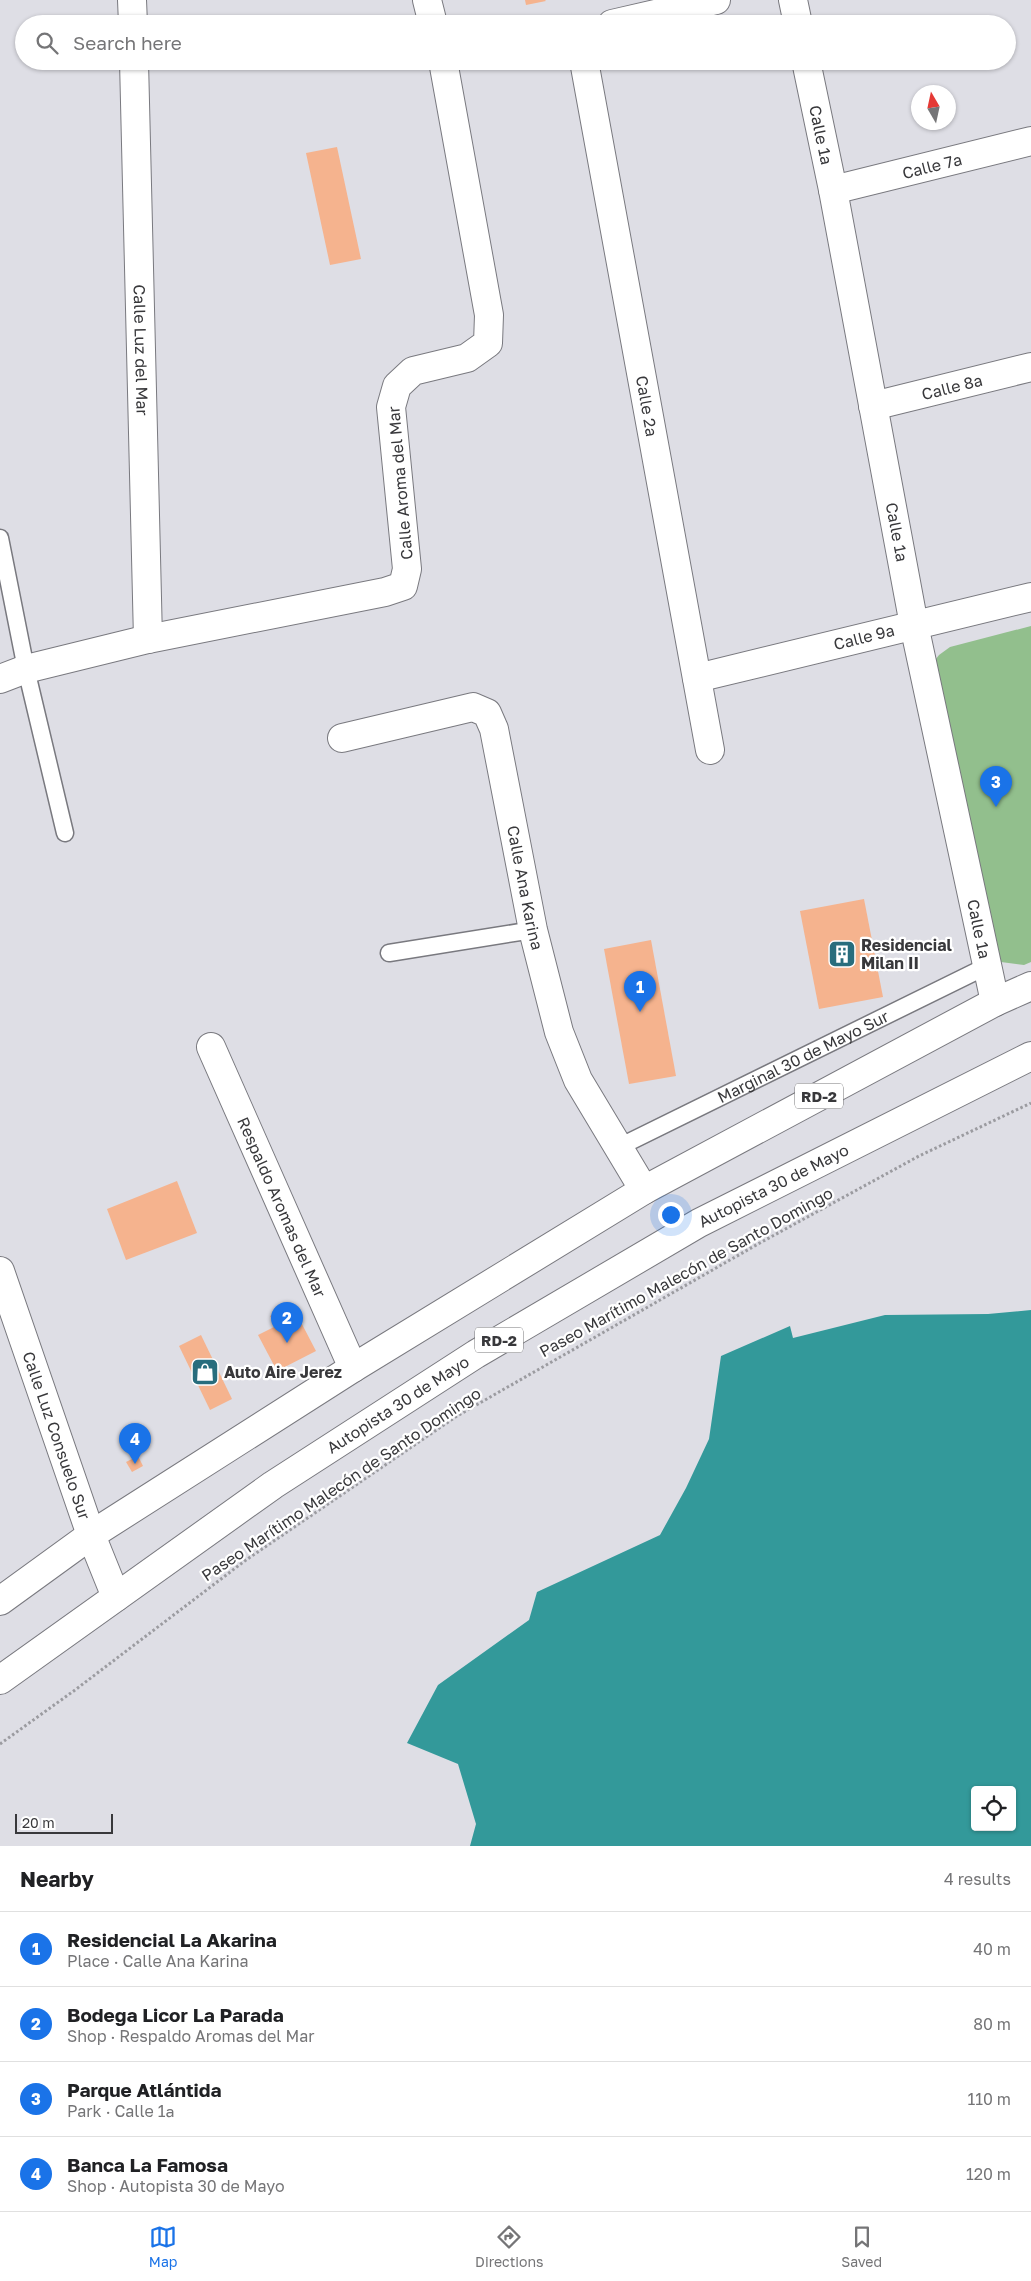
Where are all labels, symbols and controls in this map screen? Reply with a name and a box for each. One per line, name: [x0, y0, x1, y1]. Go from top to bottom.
search box: [15, 15, 1016, 70]
icon: search: [33, 29, 61, 57]
text: Search here: [73, 31, 182, 54]
north arrow: [911, 85, 956, 130]
street label: Calle 1ª: [805, 104, 837, 166]
street label: Calle 7ª: [900, 149, 964, 183]
street label: Calle Luz del Mar: [129, 284, 153, 416]
street label: Calle 8ª: [919, 370, 985, 404]
street label: Calle 2ª: [632, 374, 662, 438]
street label: Calle Aroma del Mar: [383, 405, 417, 561]
street label: Calle 1ª: [881, 501, 913, 563]
street label: Calle 9ª: [831, 620, 897, 654]
pin: 3: [980, 766, 1012, 807]
street label: Calle Ana Karina: [503, 824, 548, 952]
street label: Calle 1ª: [963, 898, 995, 960]
place label: Residencial Milan II: [861, 935, 952, 973]
building icon: Residencial Milan II: [827, 939, 857, 969]
pin: 1: [624, 971, 656, 1012]
street label: Marginal 30 de Mayo Sur: [714, 1006, 892, 1107]
road number: RD-2: [795, 1084, 843, 1108]
street label: Respaldo Aromas del Mar: [233, 1114, 330, 1300]
street label: Autopista 30 de Mayo: [695, 1139, 852, 1232]
street label: Paseo Marítimo Malecón de Santo Domingo: [536, 1183, 836, 1361]
your location: [658, 1202, 684, 1228]
pin: 2: [271, 1302, 303, 1343]
road number: RD-2: [475, 1328, 523, 1352]
street label: Calle Luz Consuelo Sur: [18, 1349, 95, 1522]
street label: Autopista 30 de Mayo: [323, 1351, 473, 1458]
shop icon: Auto Aire Jerez: [190, 1357, 220, 1387]
place label: Auto Aire Jerez: [224, 1362, 342, 1382]
street label: Paseo Marítimo Malecón de Santo Domingo: [198, 1383, 484, 1585]
pin: 4: [119, 1423, 151, 1464]
map controls: [971, 1786, 1016, 1831]
button: locate: [971, 1786, 1016, 1831]
scale bar: [15, 1811, 112, 1834]
text: 20 m: [22, 1814, 55, 1831]
text: Nearby: [20, 1866, 94, 1892]
text: 4 results: [944, 1869, 1011, 1889]
text: Residencial La Akarina: [67, 1928, 277, 1951]
text: 1: [32, 1939, 40, 1959]
text: 40 m: [973, 1939, 1011, 1959]
text: Place · Calle Ana Karina: [67, 1951, 249, 1971]
text: Bodega Licor La Parada: [67, 2003, 284, 2026]
text: 2: [31, 2014, 41, 2034]
text: 80 m: [973, 2014, 1011, 2034]
text: Shop · Respaldo Aromas del Mar: [67, 2026, 314, 2046]
text: Parque Atlántida: [67, 2078, 221, 2101]
text: 3: [31, 2089, 41, 2109]
text: 110 m: [967, 2089, 1011, 2109]
text: Park · Calle 1ª: [67, 2101, 175, 2121]
text: Banca La Famosa: [67, 2153, 228, 2176]
text: 4: [31, 2164, 41, 2184]
text: 120 m: [966, 2164, 1011, 2184]
text: Shop · Autopista 30 de Mayo: [67, 2176, 285, 2196]
tab: Map: [149, 2223, 177, 2270]
tab: Directions: [475, 2223, 544, 2270]
tab: Saved: [841, 2223, 882, 2270]

